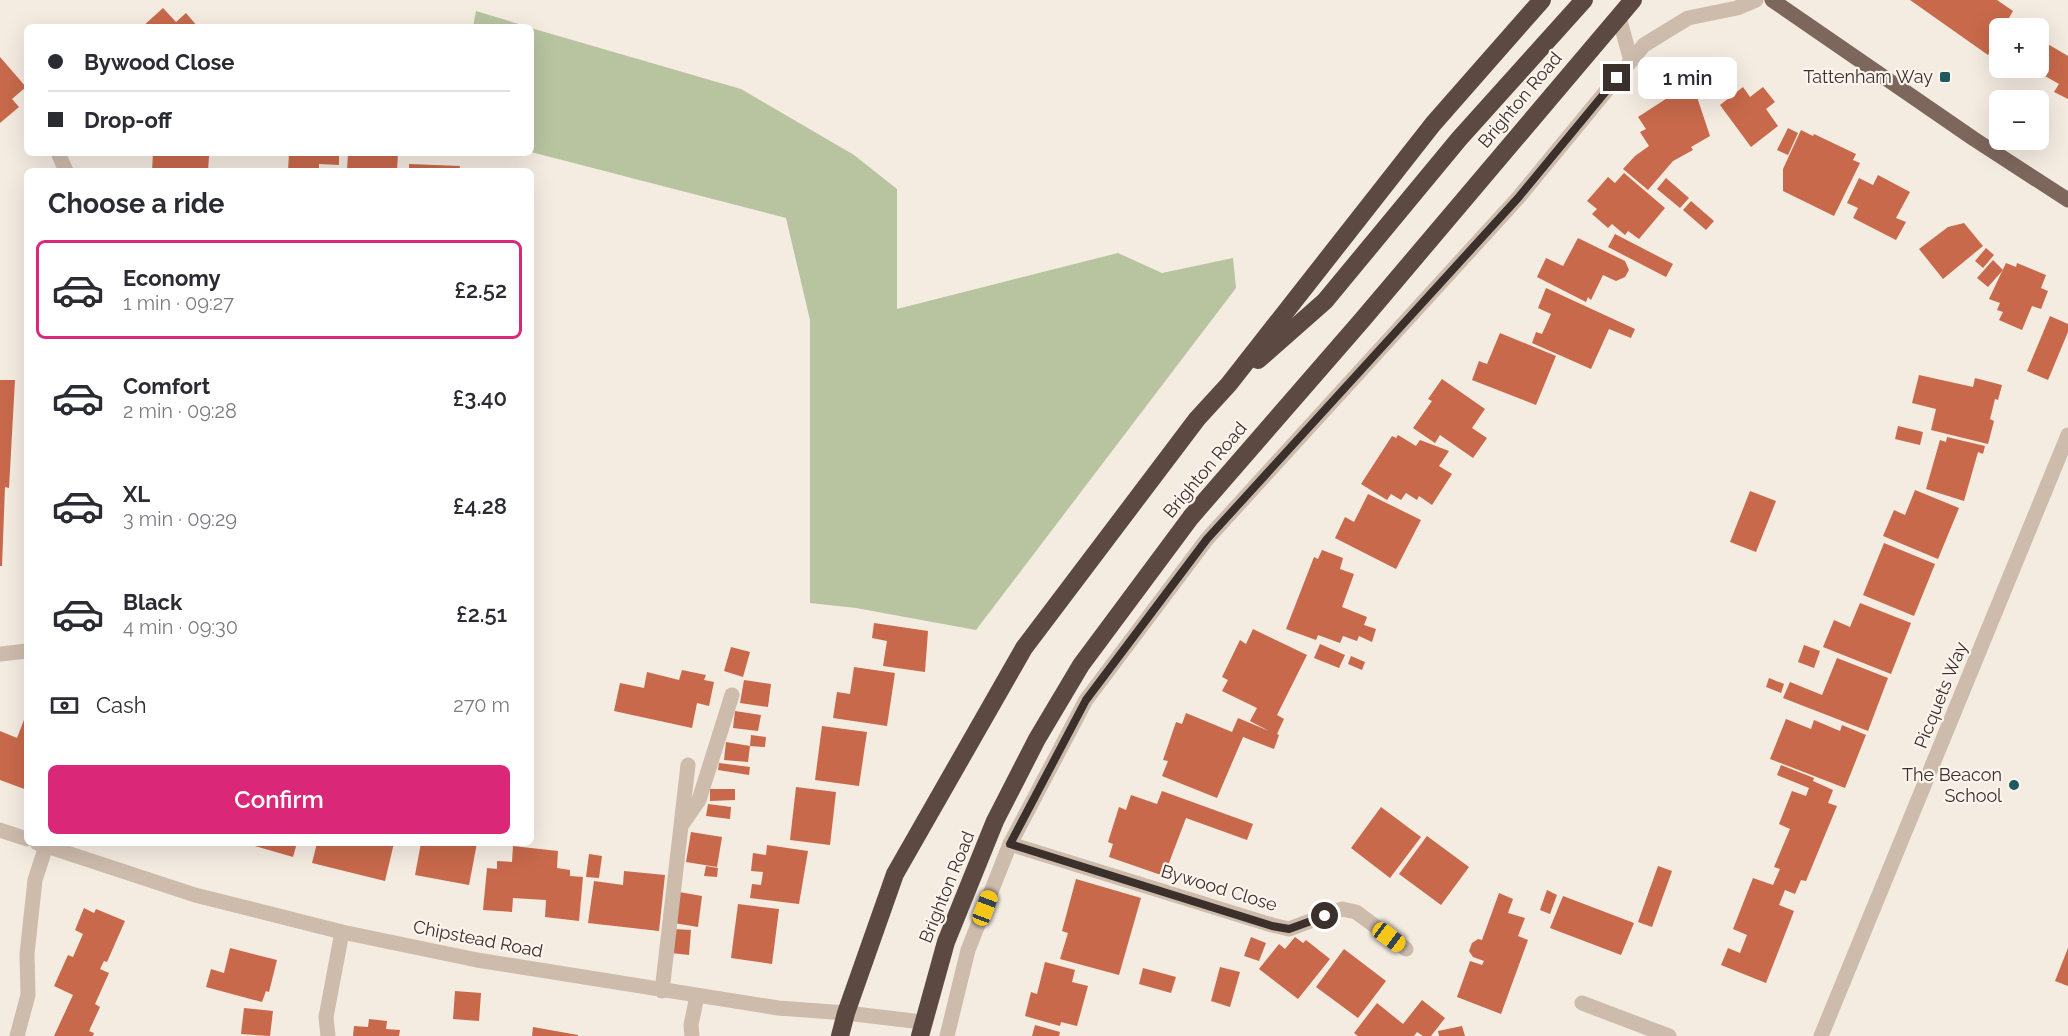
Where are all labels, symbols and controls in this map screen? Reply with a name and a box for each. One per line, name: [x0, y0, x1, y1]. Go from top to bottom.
map controls: [1989, 18, 2049, 150]
button: +: [1989, 18, 2049, 78]
street label: Brighton Road: [1473, 47, 1566, 152]
text: Bywood Close: [84, 49, 235, 75]
callout: 1 min: [1638, 57, 1737, 99]
route end: [1603, 64, 1630, 91]
text: 1 min: [1663, 66, 1712, 90]
place label: Tattenham Way: [1803, 66, 1933, 87]
marker: Tattenham Way: [1938, 70, 1952, 84]
button: −: [1989, 90, 2049, 150]
text: Drop-off: [84, 107, 172, 133]
text: Choose a ride: [48, 188, 224, 219]
icon: car: [51, 263, 105, 317]
text: Economy: [123, 265, 221, 291]
text: £2.52: [454, 277, 507, 303]
text: 1 min · 09:27: [123, 291, 234, 315]
icon: car: [51, 371, 105, 425]
text: Comfort: [123, 373, 210, 399]
text: £3.40: [453, 385, 507, 411]
text: 2 min · 09:28: [123, 399, 237, 423]
street label: Brighton Road: [1158, 417, 1251, 522]
icon: car: [51, 479, 105, 533]
text: XL: [123, 481, 150, 507]
text: £4.28: [453, 493, 507, 519]
text: 3 min · 09:29: [123, 507, 237, 531]
icon: car: [51, 587, 105, 641]
text: Black: [123, 589, 182, 615]
text: £2.51: [456, 601, 507, 627]
text: 4 min · 09:30: [123, 615, 238, 639]
street label: Picquets Way: [1910, 638, 1972, 751]
icon: cash: [48, 689, 81, 722]
text: Cash: [96, 692, 147, 718]
text: 270 m: [453, 693, 510, 717]
place label: The Beacon School: [1902, 764, 2002, 806]
button: Confirm: [48, 765, 510, 834]
marker: The Beacon School: [2007, 778, 2021, 792]
street label: Brighton Road: [915, 828, 978, 946]
street label: Bywood Close: [1159, 860, 1280, 915]
car: [970, 888, 1000, 928]
route start: [1311, 902, 1338, 929]
street label: Chipstead Road: [411, 916, 545, 961]
car: [1369, 919, 1409, 955]

